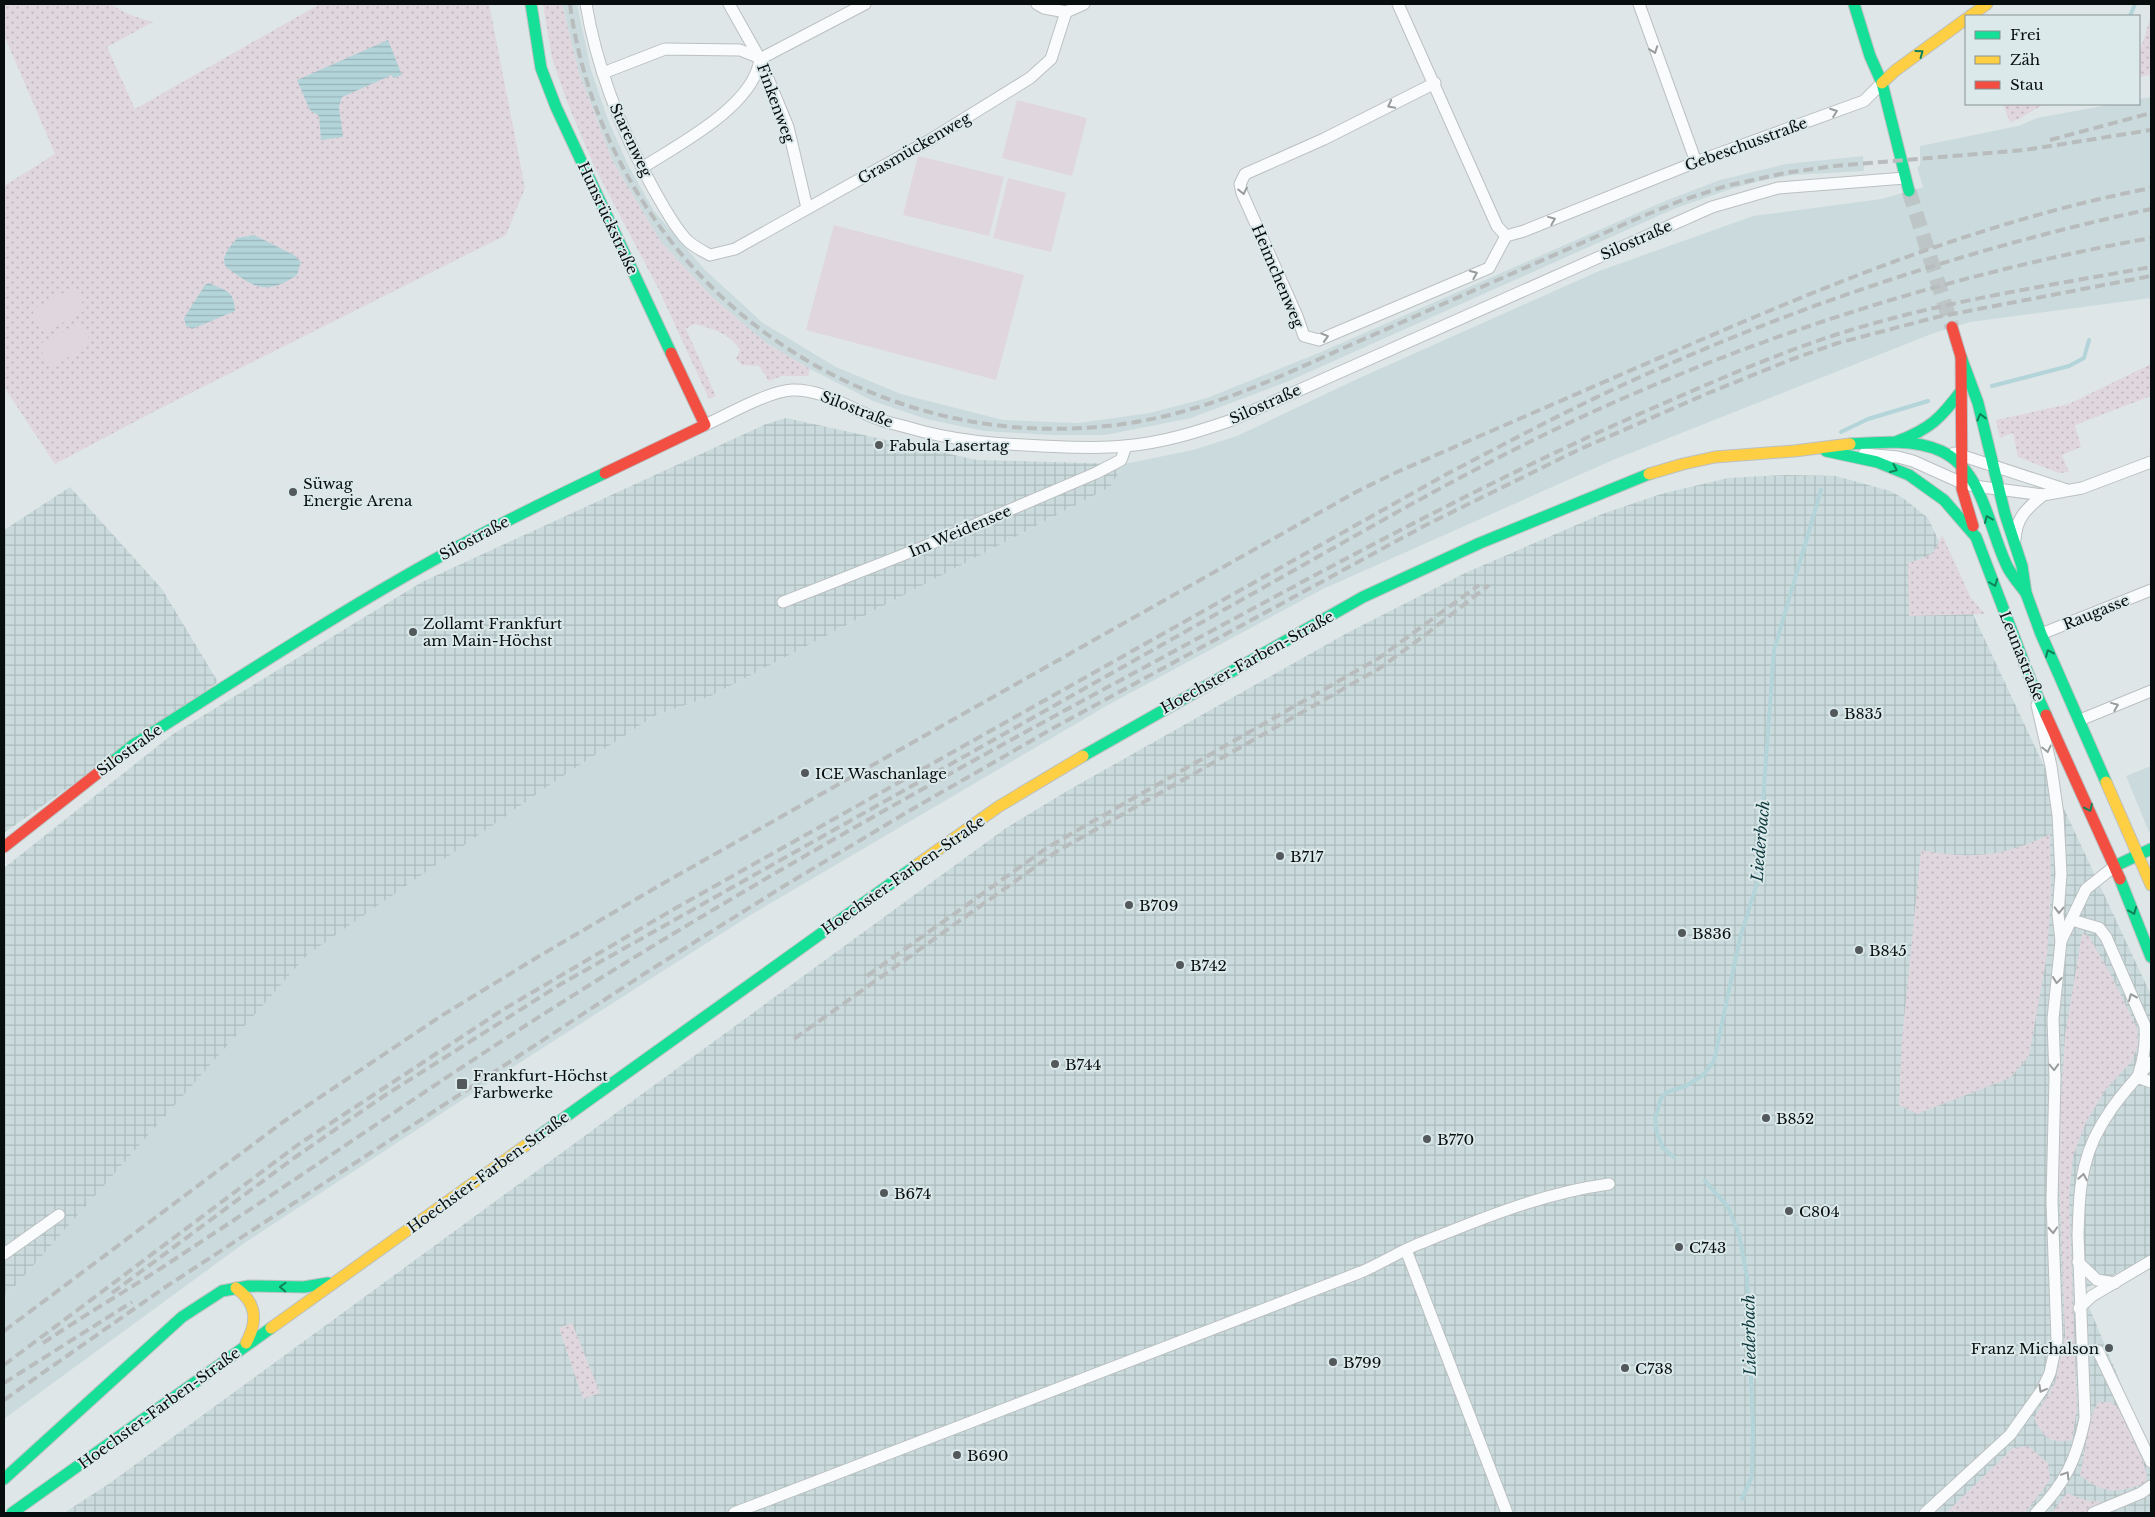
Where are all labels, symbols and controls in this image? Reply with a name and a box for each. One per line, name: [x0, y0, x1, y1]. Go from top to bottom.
legend: [1965, 15, 2140, 105]
text: Frei: [2010, 25, 2041, 44]
one-way arrow: [1648, 45, 1658, 54]
one-way arrow: [1914, 50, 1923, 58]
text: Zäh: [2010, 50, 2040, 69]
street label: Finkenweg: [753, 61, 799, 146]
text: Stau: [2010, 75, 2044, 94]
one-way arrow: [1387, 99, 1396, 109]
street label: Starenweg: [606, 100, 657, 181]
one-way arrow: [1830, 107, 1838, 117]
street label: Grasmückenweg: [854, 108, 975, 188]
street label: Gebeschusstraße: [1682, 113, 1810, 175]
street label: Hunsrückstraße: [574, 159, 642, 277]
one-way arrow: [1237, 186, 1247, 195]
one-way arrow: [1547, 216, 1556, 226]
street label: Silostraße: [1597, 216, 1675, 264]
street label: Heimchenweg: [1248, 221, 1309, 331]
one-way arrow: [1469, 270, 1478, 281]
one-way arrow: [1320, 332, 1328, 342]
street label: Silostraße: [1226, 380, 1304, 428]
street label: Silostraße: [818, 386, 896, 432]
one-way arrow: [1976, 412, 1987, 421]
place label: Fabula Lasertag: [889, 436, 1010, 455]
marker: Fabula Lasertag: [873, 439, 885, 451]
one-way arrow: [1889, 462, 1898, 473]
place label: Süwag Energie Arena: [303, 474, 413, 510]
marker: Süwag Energie Arena: [287, 486, 299, 498]
street label: Im Weidensee: [906, 501, 1014, 561]
street label: Silostraße: [436, 512, 512, 564]
one-way arrow: [1983, 515, 1994, 524]
one-way arrow: [1987, 578, 1998, 587]
street label: Raugasse: [2060, 590, 2132, 634]
street label: Hoechster-Farben-Straße: [1157, 606, 1337, 718]
street label: Leunastraße: [1995, 608, 2049, 704]
place label: Zollamt Frankfurt am Main-Höchst: [423, 614, 563, 650]
marker: Zollamt Frankfurt am Main-Höchst: [407, 626, 419, 638]
one-way arrow: [2045, 649, 2056, 658]
one-way arrow: [2111, 701, 2119, 711]
place label: B835: [1844, 704, 1882, 723]
marker: B835: [1828, 707, 1840, 719]
street label: Silostraße: [93, 720, 165, 780]
one-way arrow: [2041, 744, 2052, 753]
place label: ICE Waschanlage: [815, 764, 947, 783]
marker: ICE Waschanlage: [799, 767, 811, 779]
water label: Liederbach: [1746, 799, 1774, 884]
one-way arrow: [2083, 803, 2094, 812]
street label: Hoechster-Farben-Straße: [818, 811, 988, 939]
place label: B717: [1290, 847, 1324, 866]
marker: B717: [1274, 850, 1286, 862]
place label: B709: [1139, 896, 1178, 915]
marker: B709: [1123, 899, 1135, 911]
one-way arrow: [2054, 906, 2064, 914]
one-way arrow: [2127, 906, 2137, 915]
place label: B836: [1692, 924, 1731, 943]
marker: B836: [1676, 927, 1688, 939]
place label: B845: [1869, 941, 1907, 960]
marker: B845: [1853, 944, 1865, 956]
place label: B742: [1190, 956, 1227, 975]
marker: B742: [1174, 959, 1186, 971]
one-way arrow: [2052, 976, 2063, 984]
one-way arrow: [2128, 993, 2139, 1002]
place label: B744: [1065, 1055, 1101, 1074]
marker: B744: [1049, 1058, 1061, 1070]
one-way arrow: [2049, 1064, 2059, 1072]
place label: Frankfurt-Höchst Farbwerke: [473, 1066, 608, 1102]
marker: Frankfurt-Höchst Farbwerke: [455, 1077, 469, 1091]
street label: Hoechster-Farben-Straße: [404, 1107, 572, 1237]
place label: B852: [1776, 1109, 1814, 1128]
marker: B852: [1760, 1112, 1772, 1124]
place label: B770: [1437, 1130, 1474, 1149]
marker: B770: [1421, 1133, 1433, 1145]
one-way arrow: [2077, 1173, 2087, 1181]
place label: B674: [894, 1184, 931, 1203]
marker: B674: [878, 1187, 890, 1199]
place label: C804: [1799, 1202, 1840, 1221]
marker: C804: [1783, 1205, 1795, 1217]
one-way arrow: [2048, 1226, 2059, 1234]
place label: C743: [1689, 1238, 1726, 1257]
marker: C743: [1673, 1241, 1685, 1253]
one-way arrow: [279, 1282, 286, 1292]
water label: Liederbach: [1738, 1294, 1760, 1377]
place label: Franz Michalson: [1971, 1339, 2099, 1358]
marker: Franz Michalson: [2103, 1342, 2115, 1354]
street label: Hoechster-Farben-Straße: [75, 1343, 243, 1473]
place label: B799: [1343, 1353, 1381, 1372]
marker: B799: [1327, 1356, 1339, 1368]
place label: C738: [1635, 1359, 1673, 1378]
marker: C738: [1619, 1362, 1631, 1374]
one-way arrow: [2038, 1384, 2048, 1393]
place label: B690: [967, 1446, 1009, 1465]
marker: B690: [951, 1449, 963, 1461]
one-way arrow: [2059, 1472, 2069, 1481]

